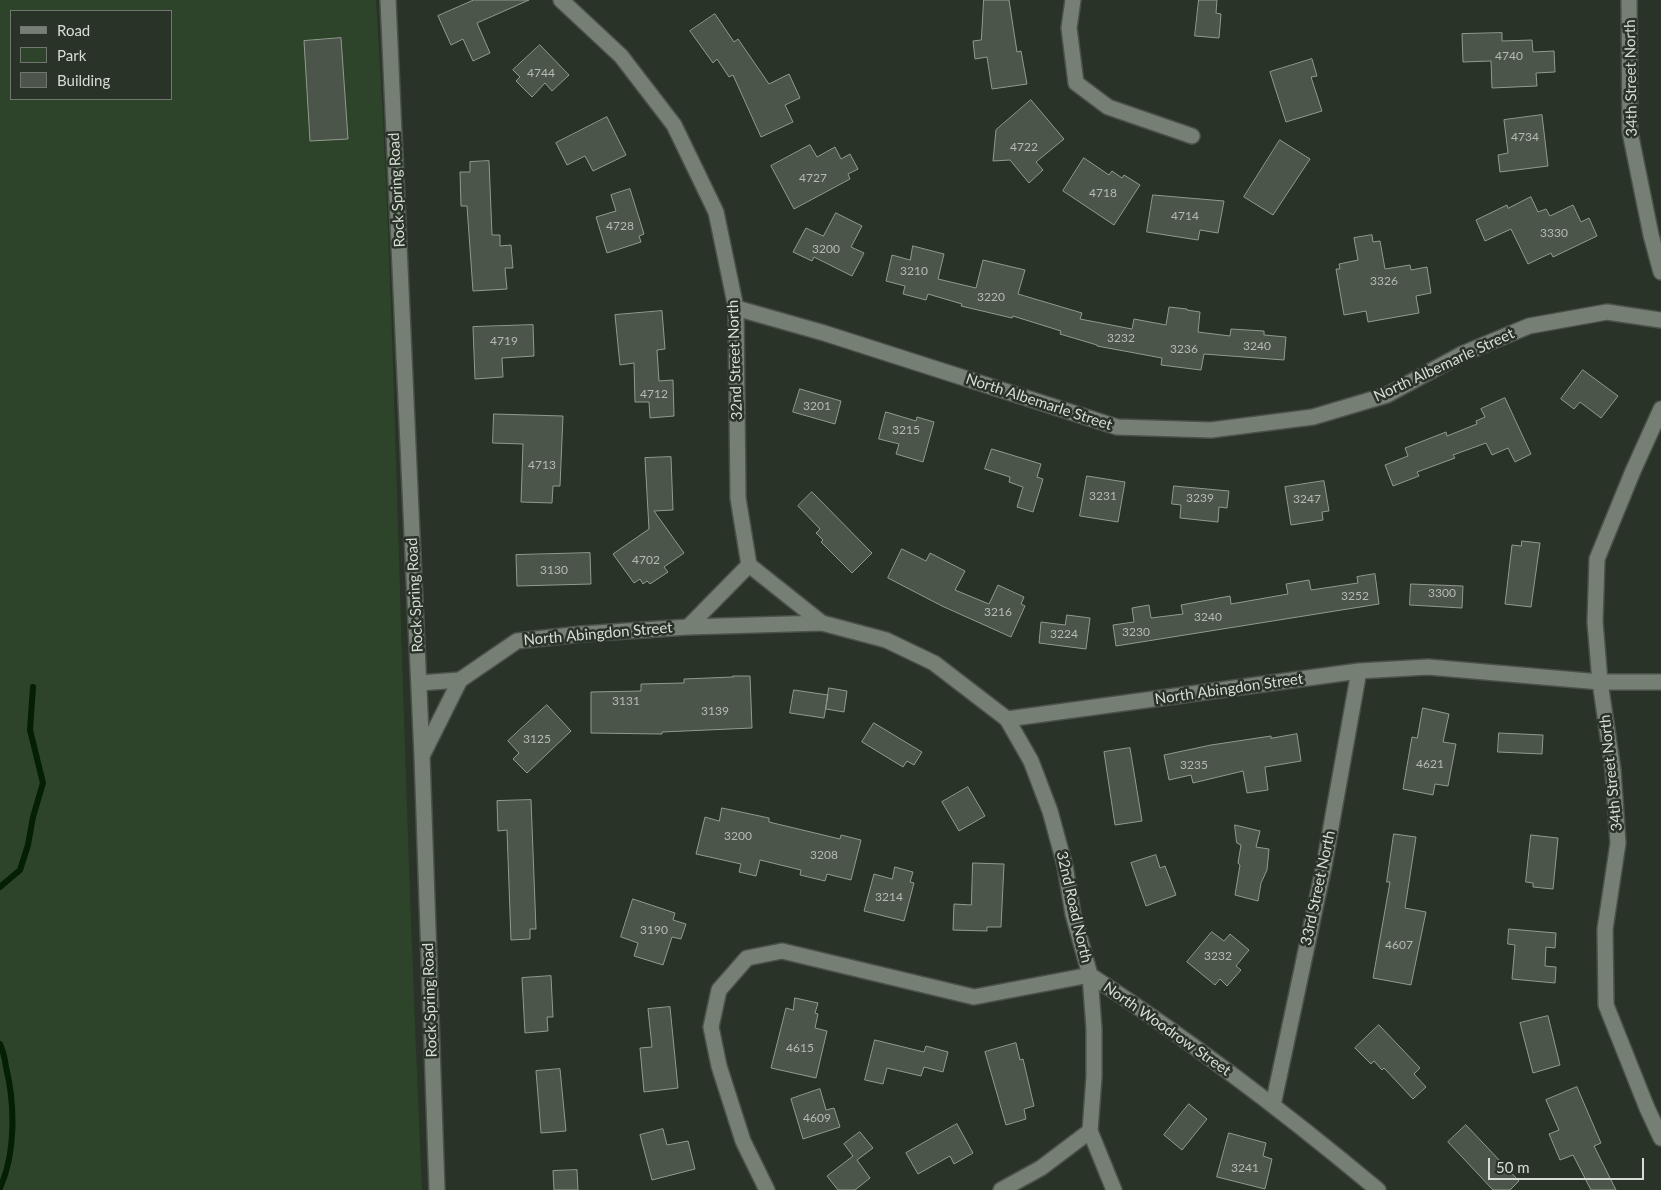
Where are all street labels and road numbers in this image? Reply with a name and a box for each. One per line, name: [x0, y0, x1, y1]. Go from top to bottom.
street label: 34th Street North: [1621, 19, 1641, 137]
street label: Rock Spring Road: [385, 132, 409, 248]
street label: 32nd Street North: [724, 300, 746, 420]
street label: North Albemarle Street: [1371, 325, 1517, 405]
street label: North Albemarle Street: [964, 370, 1114, 434]
street label: Rock Spring Road: [403, 537, 427, 653]
street label: North Abingdon Street: [523, 619, 673, 649]
street label: North Abingdon Street: [1154, 670, 1304, 708]
street label: 34th Street North: [1596, 714, 1626, 832]
street label: 33rd Street North: [1297, 829, 1339, 947]
street label: 32nd Road North: [1052, 849, 1096, 965]
street label: Rock Spring Road: [419, 942, 441, 1058]
street label: North Woodrow Street: [1100, 978, 1234, 1080]

